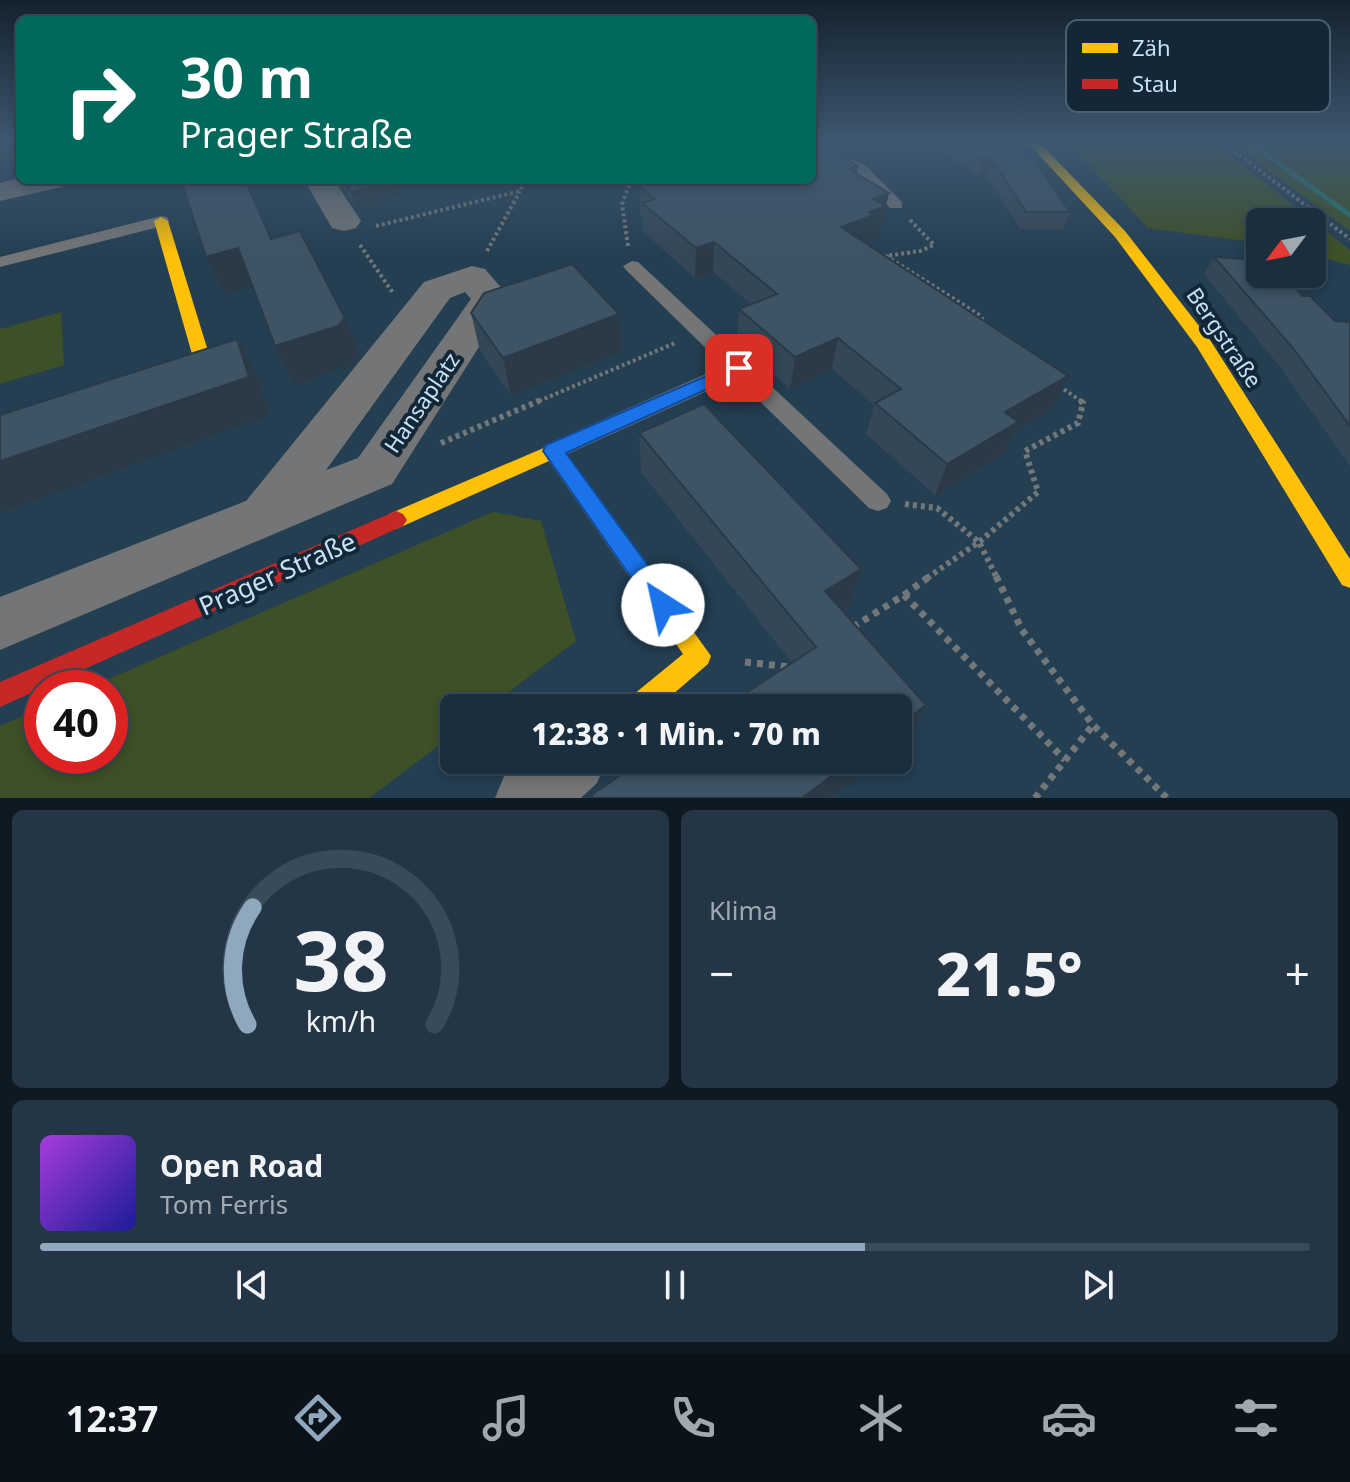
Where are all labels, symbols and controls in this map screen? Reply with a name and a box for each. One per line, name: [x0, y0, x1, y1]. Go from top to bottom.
legend: [1066, 20, 1330, 112]
text: Zäh: [1132, 32, 1171, 62]
text: 30 m: [180, 38, 313, 114]
icon: right: [48, 48, 152, 152]
text: Stau: [1132, 68, 1178, 98]
text: Prager Straße: [180, 110, 413, 159]
north arrow: [1246, 208, 1326, 288]
map controls: [1246, 208, 1326, 288]
street label: Bergstraße: [1180, 281, 1270, 393]
pin: [705, 334, 773, 402]
street label: Hansaplatz: [376, 346, 466, 458]
icon: arrive: [717, 346, 761, 390]
street label: Prager Straße: [193, 522, 361, 624]
position arrow: [621, 563, 705, 647]
speed limit sign: 40: [24, 670, 128, 774]
text: 12:38 · 1 Min. · 70 m: [531, 713, 821, 754]
text: Klima: [709, 892, 777, 928]
text: 38: [293, 902, 388, 1015]
text: 21.5°: [936, 932, 1083, 1014]
text: −: [709, 943, 734, 1003]
text: +: [1285, 943, 1310, 1003]
text: km/h: [305, 1001, 376, 1040]
text: Open Road: [160, 1145, 323, 1186]
text: Tom Ferris: [160, 1186, 288, 1222]
icon: previous: [230, 1263, 274, 1307]
icon: pause: [653, 1263, 697, 1307]
icon: next: [1076, 1263, 1120, 1307]
icon: directions: [290, 1390, 346, 1446]
icon: music: [478, 1390, 534, 1446]
icon: phone: [665, 1390, 721, 1446]
icon: climate: [853, 1390, 909, 1446]
icon: car: [1041, 1390, 1097, 1446]
icon: filters: [1228, 1390, 1284, 1446]
text: 12:37: [66, 1394, 158, 1443]

